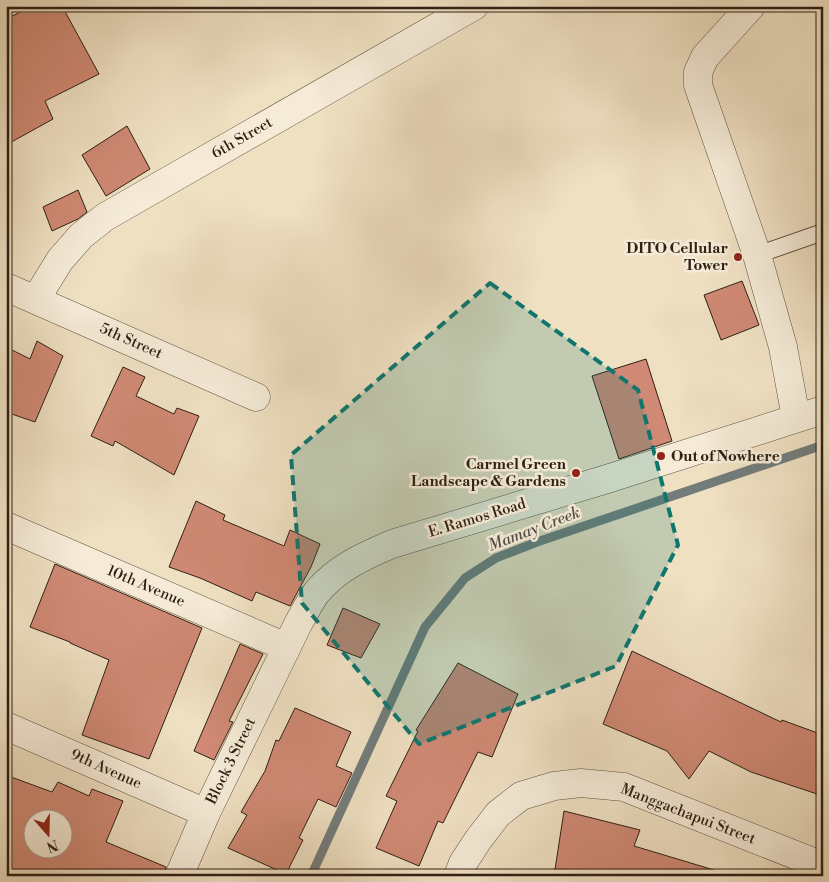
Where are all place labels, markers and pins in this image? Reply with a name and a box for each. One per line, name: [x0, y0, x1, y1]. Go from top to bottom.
place label: DITO Cellular Tower: [626, 239, 728, 275]
marker: DITO Cellular Tower: [732, 251, 744, 263]
place label: Out of Nowhere: [671, 447, 780, 466]
marker: Out of Nowhere: [655, 450, 667, 462]
place label: Carmel Green Landscape & Gardens: [411, 455, 567, 491]
marker: Carmel Green Landscape & Gardens: [570, 467, 582, 479]

